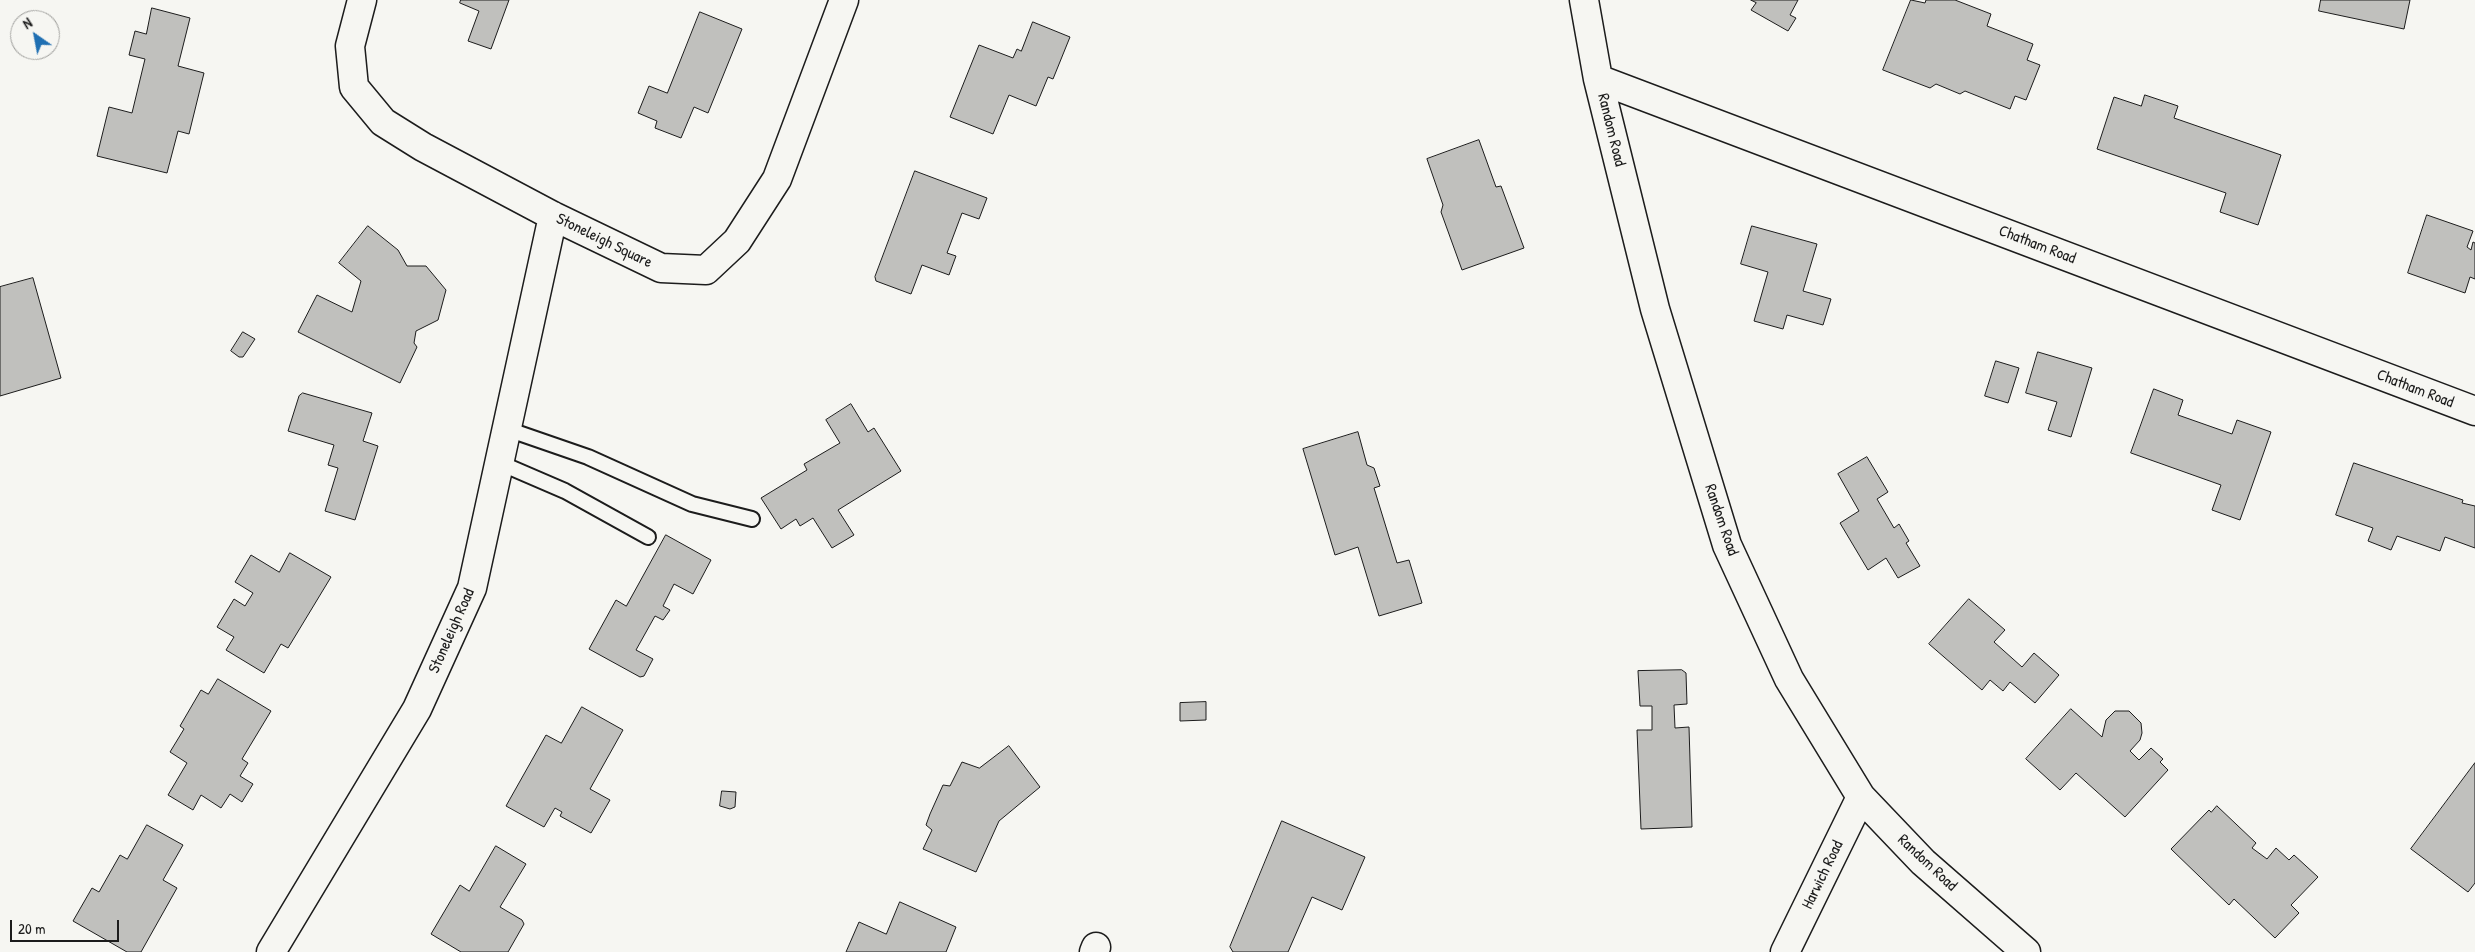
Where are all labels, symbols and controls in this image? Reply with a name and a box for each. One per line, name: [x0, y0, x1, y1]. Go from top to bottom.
north arrow: [10, 10, 60, 60]
text: N: [19, 13, 35, 33]
street label: Random Road: [1593, 92, 1629, 168]
street label: Stoneleigh Square: [553, 209, 655, 273]
street label: Chatham Road: [1996, 222, 2078, 268]
street label: Chatham Road: [2374, 366, 2456, 412]
street label: Random Road: [1700, 482, 1742, 558]
street label: Stoneleigh Road: [425, 586, 479, 676]
street label: Random Road: [1893, 831, 1961, 895]
street label: Harwich Road: [1798, 838, 1848, 912]
scale bar: [12, 910, 121, 942]
text: 20 m: [18, 918, 45, 939]

